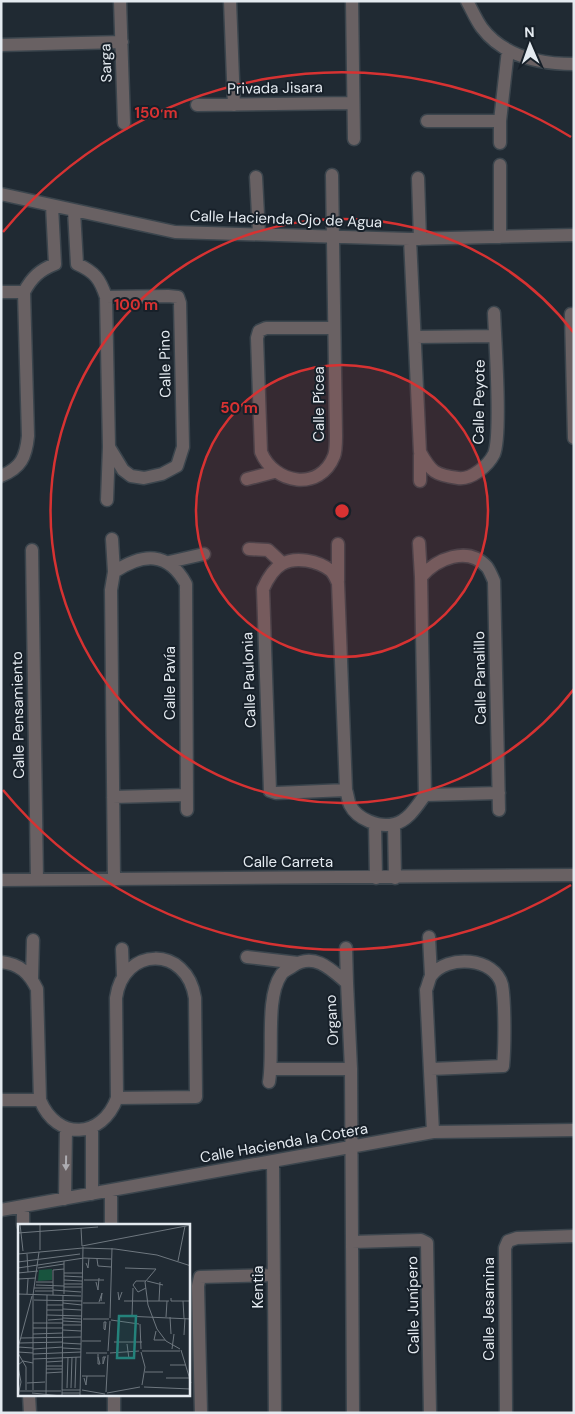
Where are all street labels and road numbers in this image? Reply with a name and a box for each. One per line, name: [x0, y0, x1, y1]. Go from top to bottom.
street label: Sarga: [95, 43, 117, 83]
street label: Privada Jisara: [227, 77, 323, 99]
street label: Calle Hacienda Ojo de Agua: [189, 206, 383, 232]
street label: Calle Pino: [154, 330, 176, 398]
street label: Calle Peyote: [468, 359, 490, 445]
street label: Calle Pícea: [309, 366, 329, 442]
street label: Calle Panalillo: [469, 631, 491, 725]
street label: Calle Paulonia: [237, 632, 261, 728]
street label: Calle Pavía: [160, 646, 180, 720]
street label: Calle Pensamiento: [7, 651, 29, 779]
street label: Calle Carreta: [243, 852, 333, 872]
street label: Organo: [321, 994, 343, 1046]
street label: Calle Hacienda la Cotera: [199, 1118, 369, 1168]
street label: Calle Junípero: [402, 1256, 424, 1354]
street label: Calle Jesamina: [479, 1257, 499, 1361]
street label: Kentia: [248, 1265, 268, 1309]

